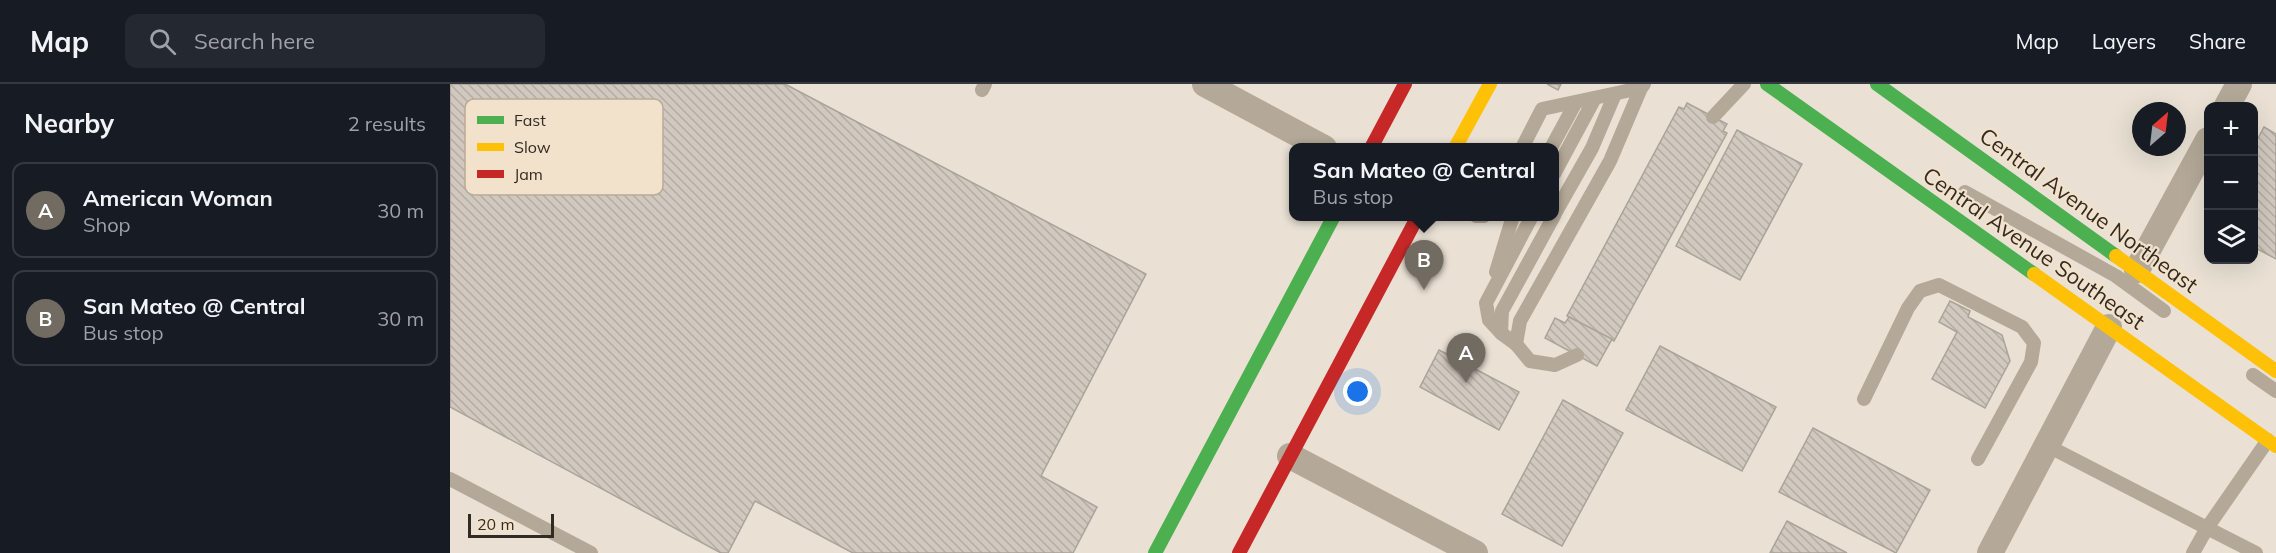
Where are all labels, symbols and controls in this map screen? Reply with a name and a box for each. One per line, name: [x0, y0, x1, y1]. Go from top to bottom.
search box: [125, 14, 545, 68]
text: Map: [30, 24, 89, 59]
icon: search: [146, 25, 179, 58]
text: Search here: [194, 27, 315, 55]
text: Map: [2016, 28, 2059, 54]
text: Layers: [2092, 28, 2156, 54]
text: Share: [2189, 28, 2246, 54]
legend: [465, 99, 663, 195]
north arrow: [2132, 102, 2186, 156]
map controls: [2204, 102, 2258, 264]
button: +: [2204, 102, 2258, 156]
text: Nearby: [24, 107, 114, 140]
text: Fast: [514, 110, 546, 130]
text: 2 results: [348, 111, 426, 136]
street label: Central Avenue Northeast: [1974, 121, 2204, 299]
text: Slow: [514, 137, 551, 157]
popup: [1289, 143, 1559, 221]
text: San Mateo @ Central: [1313, 156, 1535, 184]
button: −: [2204, 156, 2258, 210]
street label: Central Avenue Southeast: [1918, 161, 2151, 335]
text: Jam: [514, 164, 543, 184]
text: American Woman: [83, 184, 273, 212]
text: Bus stop: [1313, 184, 1393, 209]
text: A: [38, 198, 53, 223]
text: 30 m: [377, 198, 424, 223]
button: layers: [2204, 210, 2258, 264]
text: Shop: [83, 212, 131, 237]
pin: B: [1404, 240, 1444, 290]
text: San Mateo @ Central: [83, 292, 305, 320]
text: B: [39, 306, 52, 331]
text: 30 m: [377, 306, 424, 331]
text: Bus stop: [83, 320, 163, 345]
pin: A: [1446, 334, 1486, 383]
your location: [1343, 377, 1372, 406]
scale bar: [468, 511, 554, 538]
text: 20 m: [477, 514, 514, 534]

